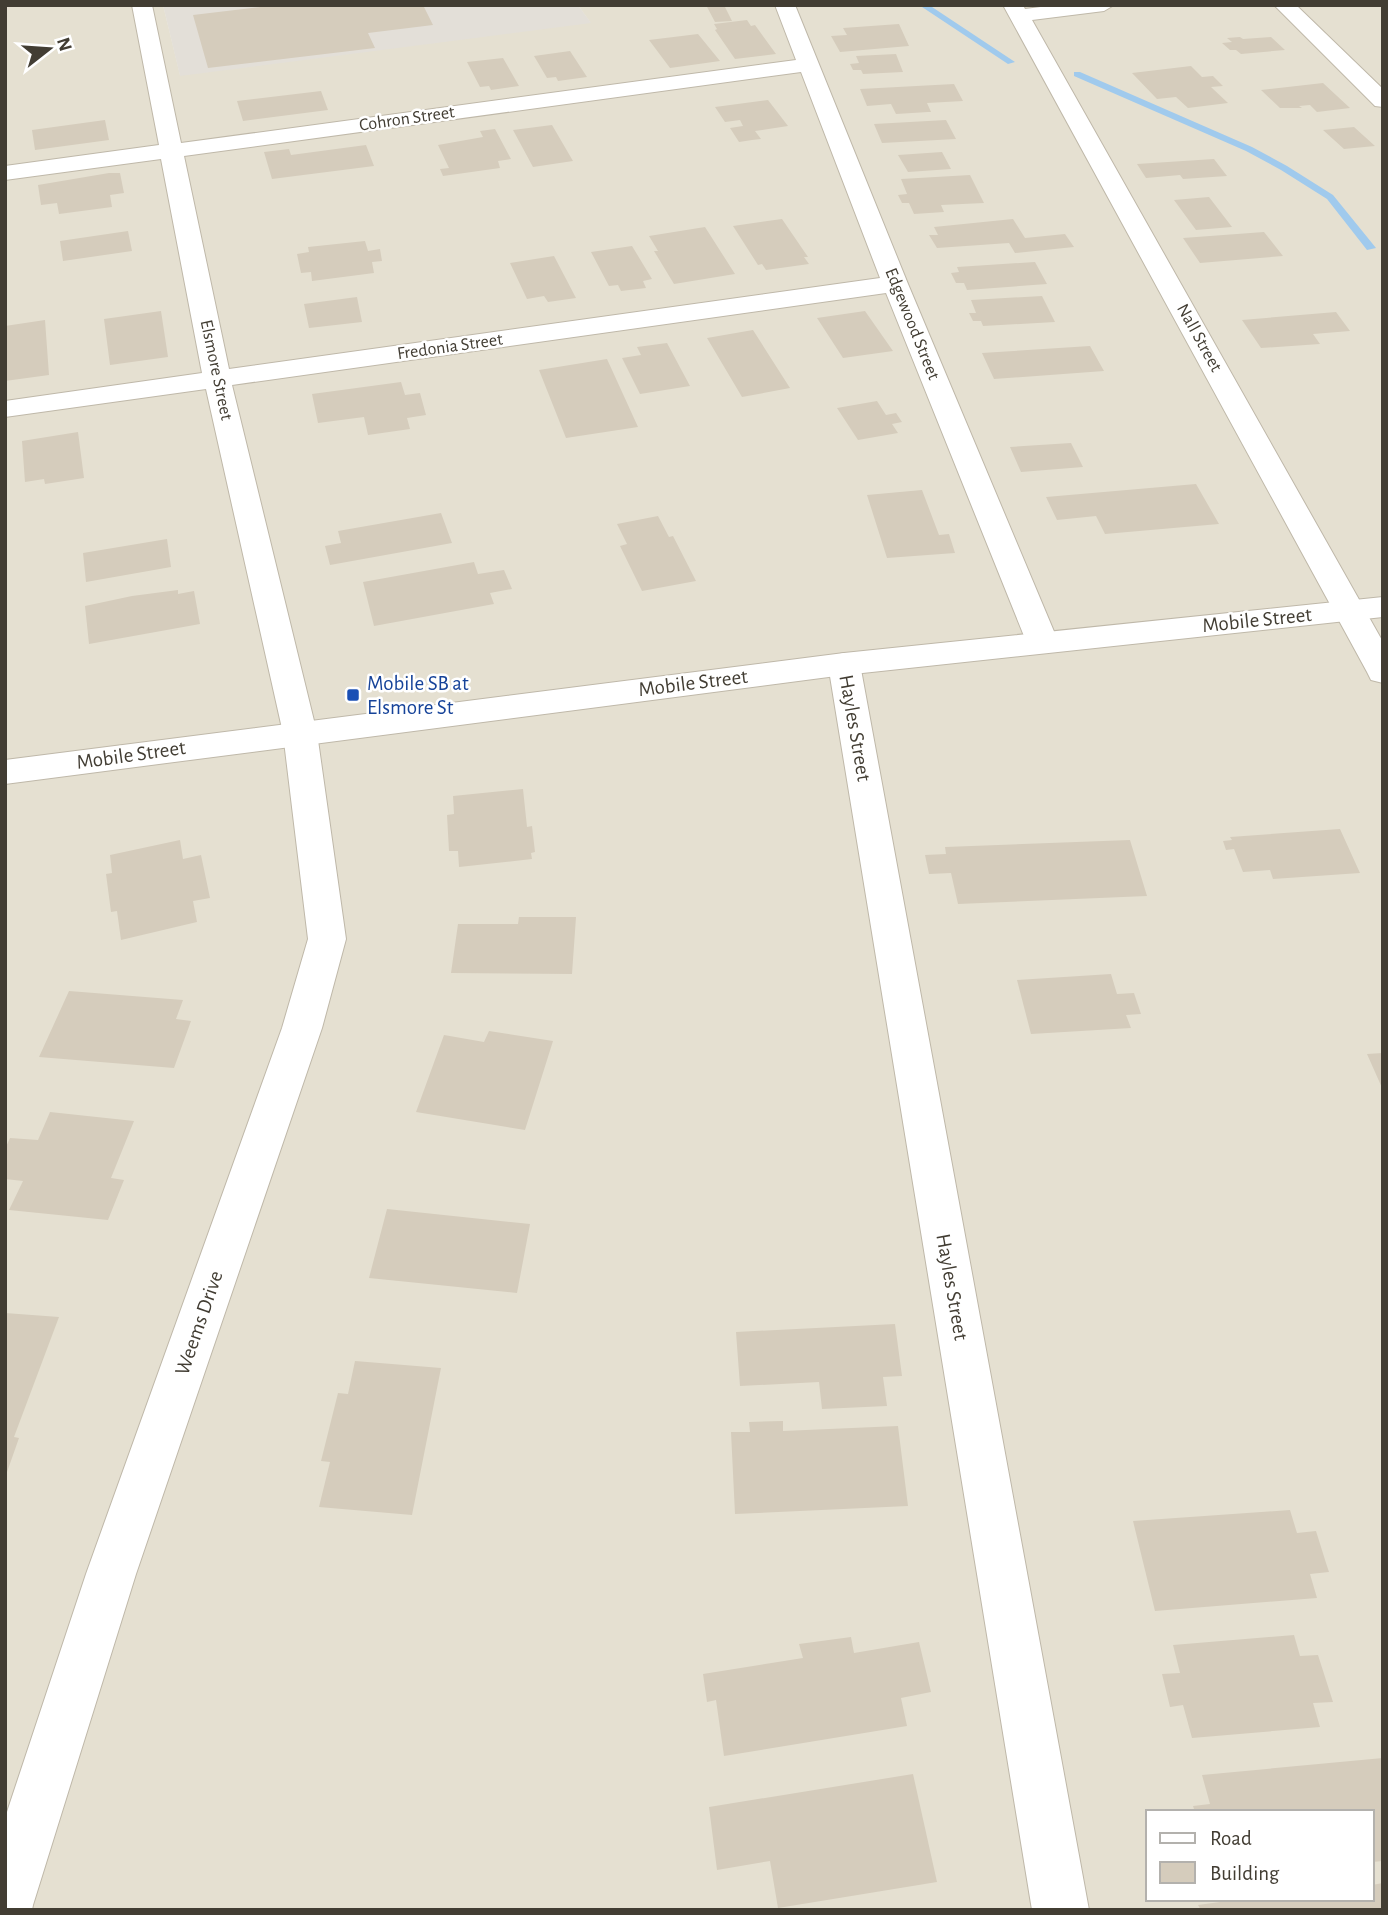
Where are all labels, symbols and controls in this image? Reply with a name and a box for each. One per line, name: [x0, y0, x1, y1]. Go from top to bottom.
north arrow: [14, 14, 84, 84]
text: N: [53, 35, 75, 54]
street label: Cohron Street: [358, 103, 456, 135]
street label: Edgewood Street: [881, 266, 943, 383]
street label: Nall Street: [1173, 301, 1225, 375]
street label: Elsmore Street: [197, 318, 235, 422]
street label: Fredonia Street: [396, 331, 504, 363]
street label: Mobile Street: [1201, 604, 1313, 636]
street label: Mobile Street: [637, 666, 749, 700]
place label: Mobile SB at Elsmore St: [367, 673, 469, 718]
street label: Hayles Street: [835, 673, 875, 783]
marker: Mobile SB at Elsmore St: [345, 687, 361, 703]
street label: Mobile Street: [75, 737, 187, 773]
street label: Hayles Street: [932, 1232, 972, 1342]
street label: Weems Drive: [171, 1268, 227, 1378]
legend: [1146, 1810, 1374, 1901]
text: Road: [1210, 1828, 1252, 1849]
text: Building: [1210, 1863, 1280, 1884]

